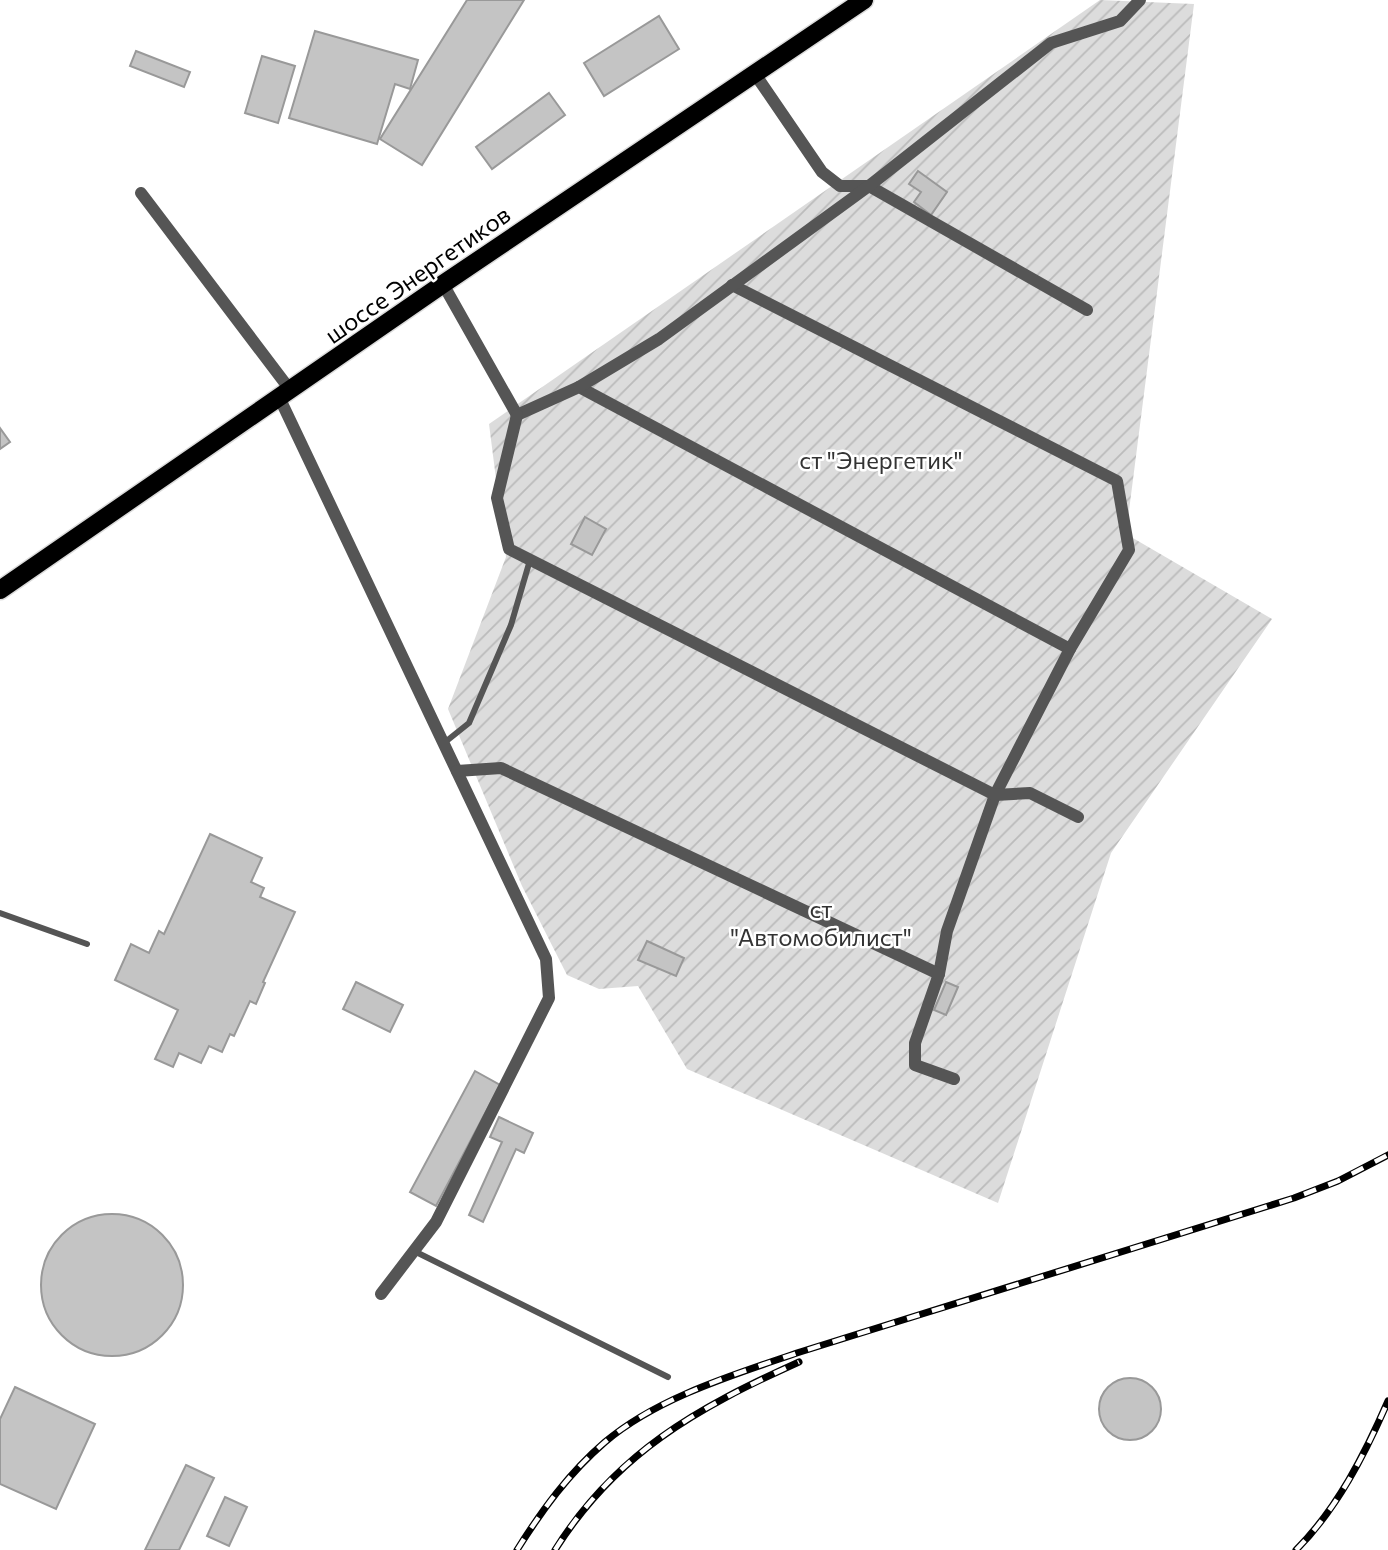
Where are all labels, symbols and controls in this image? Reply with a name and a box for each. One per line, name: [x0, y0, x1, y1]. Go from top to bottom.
street label: шоссе Энергетиков: [319, 199, 515, 349]
park label: ст "Энергетик": [799, 445, 963, 474]
park label: ст "Автомобилист": [730, 894, 912, 951]

